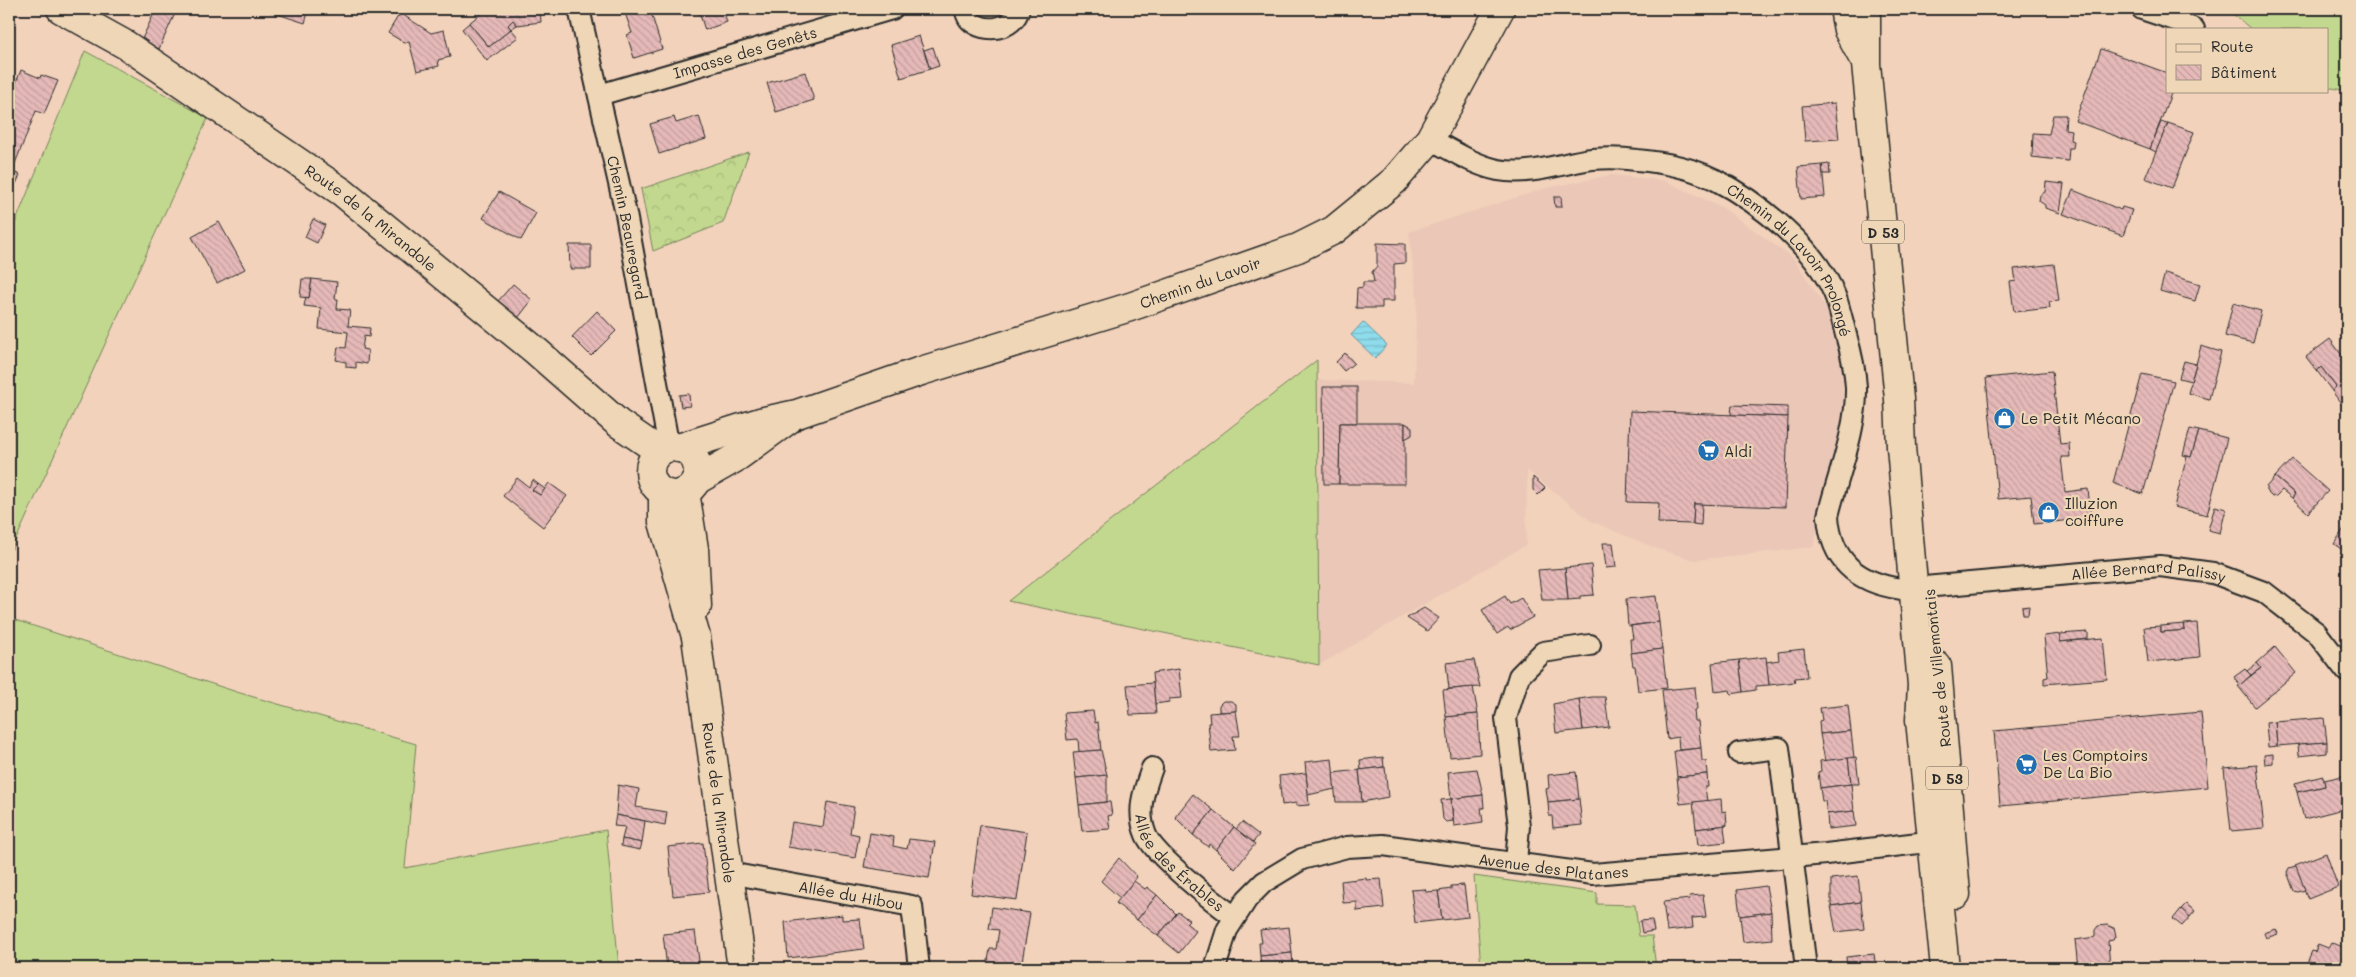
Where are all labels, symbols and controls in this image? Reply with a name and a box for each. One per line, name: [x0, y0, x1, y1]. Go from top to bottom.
street label: Impasse des Genêts: [671, 22, 819, 83]
legend: [2166, 28, 2328, 92]
text: Route: [2211, 36, 2254, 56]
text: Bâtiment: [2211, 62, 2277, 82]
street label: Chemin Beauregard: [603, 154, 652, 301]
street label: Route de la Mirandole: [301, 160, 441, 276]
street label: Chemin du Lavoir Prolongé: [1723, 179, 1856, 339]
road number: D 53: [1862, 220, 1904, 243]
street label: Chemin du Lavoir: [1137, 252, 1263, 313]
shop icon: Le Petit Mécano: [1993, 406, 2017, 430]
place label: Le Petit Mécano: [2021, 408, 2141, 428]
supermarket icon: Aldi: [1696, 439, 1720, 463]
place label: Aldi: [1724, 441, 1752, 461]
place label: Illuzion coiffure: [2065, 493, 2124, 530]
shop icon: Illuzion coiffure: [2037, 500, 2061, 524]
street label: Allée Bernard Palissy: [2070, 556, 2229, 587]
street label: Route de Villemontais: [1919, 588, 1955, 748]
street label: Route de la Mirandole: [698, 721, 740, 885]
place label: Les Comptoirs De La Bio: [2043, 745, 2148, 782]
supermarket icon: Les Comptoirs De La Bio: [2015, 752, 2039, 776]
road number: D 53: [1926, 766, 1968, 790]
street label: Allée des Érables: [1131, 813, 1228, 916]
street label: Avenue des Platanes: [1477, 848, 1629, 884]
street label: Allée du Hibou: [797, 876, 905, 914]

